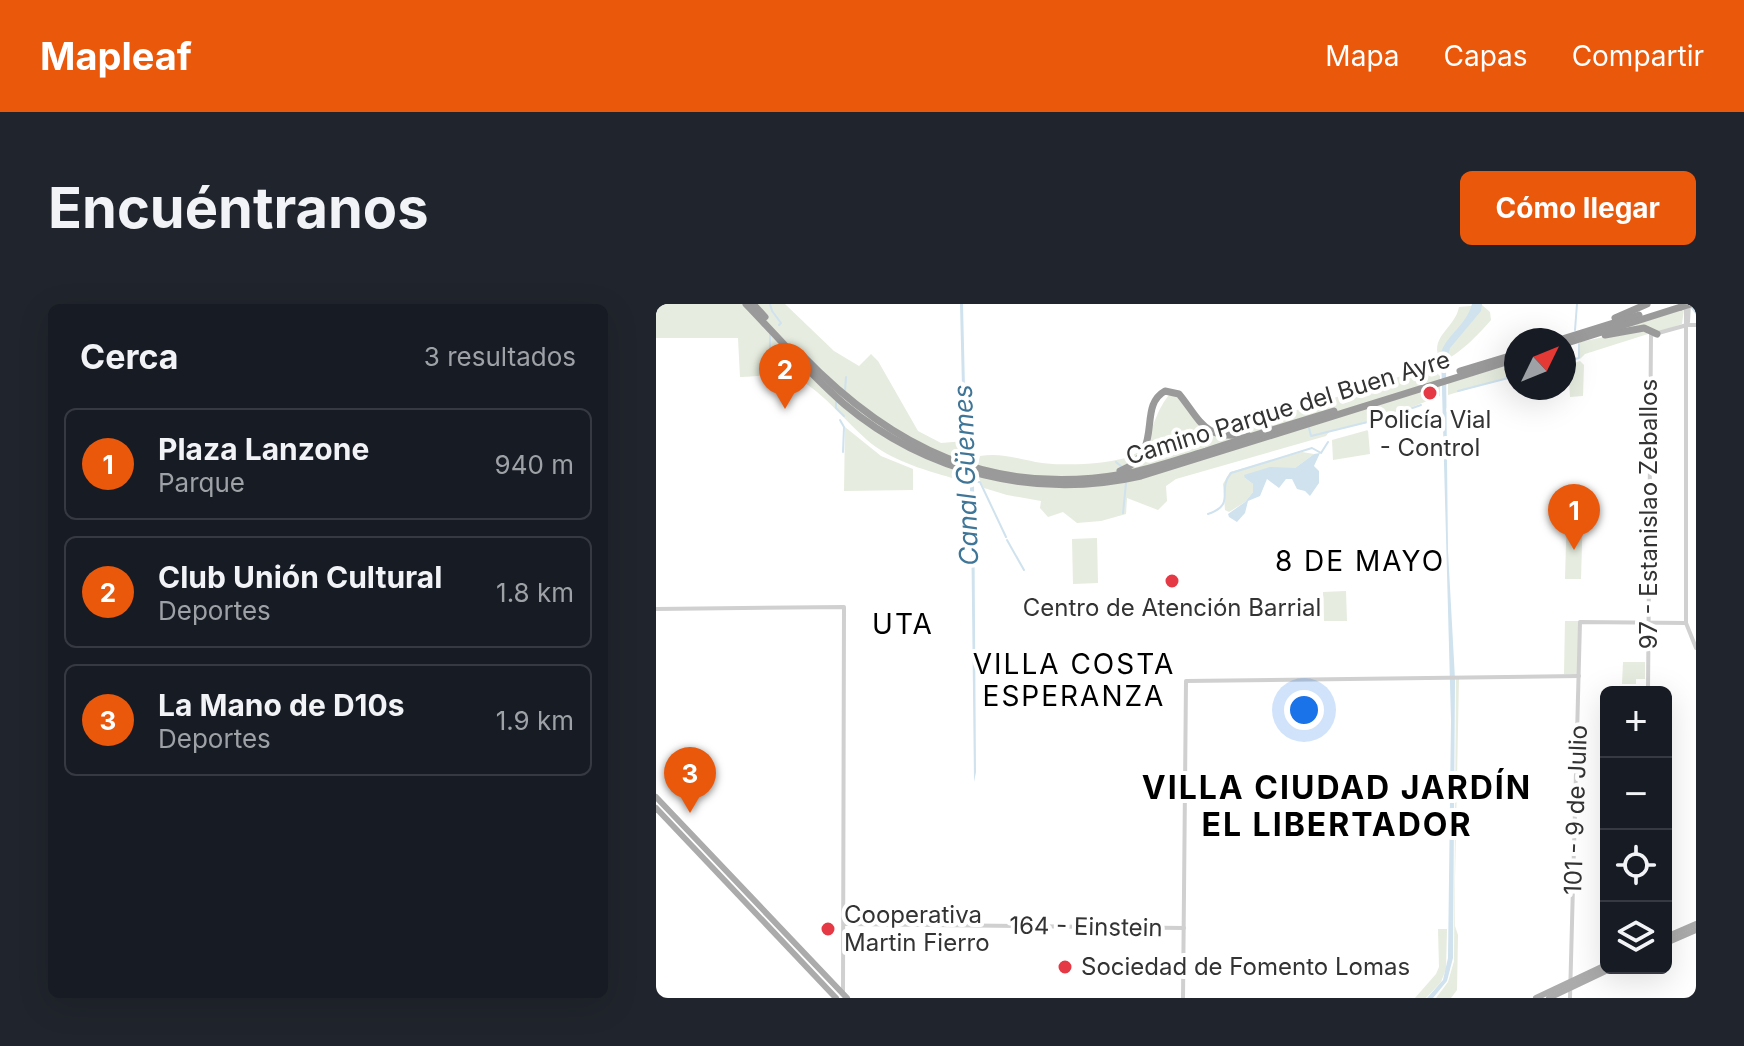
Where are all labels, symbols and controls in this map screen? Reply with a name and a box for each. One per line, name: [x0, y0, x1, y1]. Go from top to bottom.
text: Mapleaf: [40, 33, 192, 79]
text: Mapa: [1325, 39, 1400, 73]
text: Capas: [1444, 39, 1528, 73]
text: Compartir: [1572, 39, 1704, 73]
button: Cómo llegar: [1460, 171, 1696, 245]
text: Encuéntranos: [48, 174, 429, 242]
north arrow: [1504, 328, 1576, 400]
text: Cerca: [80, 336, 179, 377]
text: 3 resultados: [424, 341, 576, 372]
pin: 2: [759, 343, 811, 409]
street label: Camino Parque del Buen Ayre: [1122, 344, 1453, 471]
street label: 97 - Estanislao Zeballos: [1634, 379, 1663, 649]
water label: Canal Güemes: [947, 384, 984, 566]
marker: Policía Vial - Control: [1421, 384, 1439, 402]
place label: Policía Vial - Control: [1369, 405, 1491, 462]
text: Plaza Lanzone: [158, 431, 369, 467]
text: 1: [102, 449, 114, 480]
text: 940 m: [495, 449, 574, 480]
text: Parque: [158, 467, 245, 498]
pin: 1: [1548, 484, 1600, 550]
district label: 8 DE MAYO: [1275, 544, 1445, 578]
text: Club Unión Cultural: [158, 559, 442, 595]
marker: Centro de Atención Barrial: [1163, 572, 1181, 590]
text: 2: [100, 577, 116, 608]
text: 1.8 km: [496, 577, 574, 608]
place label: Centro de Atención Barrial: [1023, 593, 1321, 622]
text: Deportes: [158, 595, 271, 626]
district label: UTA: [872, 607, 934, 641]
district label: VILLA COSTA ESPERANZA: [973, 647, 1175, 713]
map controls: [1600, 686, 1672, 974]
button: +: [1600, 686, 1672, 758]
text: La Mano de D10s: [158, 687, 405, 723]
your location: [1284, 690, 1324, 730]
text: 3: [100, 705, 116, 736]
text: 1.9 km: [496, 705, 574, 736]
text: Deportes: [158, 723, 271, 754]
street label: 101 - 9 de Julio: [1558, 724, 1593, 896]
pin: 3: [664, 747, 716, 813]
button: −: [1600, 758, 1672, 830]
district label: VILLA CIUDAD JARDÍN EL LIBERTADOR: [1142, 768, 1532, 844]
button: locate: [1600, 830, 1672, 902]
place label: Cooperativa Martin Fierro: [844, 900, 990, 957]
button: layers: [1600, 902, 1672, 974]
street label: 164 - Einstein: [1009, 911, 1163, 942]
marker: Cooperativa Martin Fierro: [819, 920, 837, 938]
place label: Sociedad de Fomento Lomas: [1081, 952, 1410, 981]
marker: Sociedad de Fomento Lomas: [1056, 958, 1074, 976]

